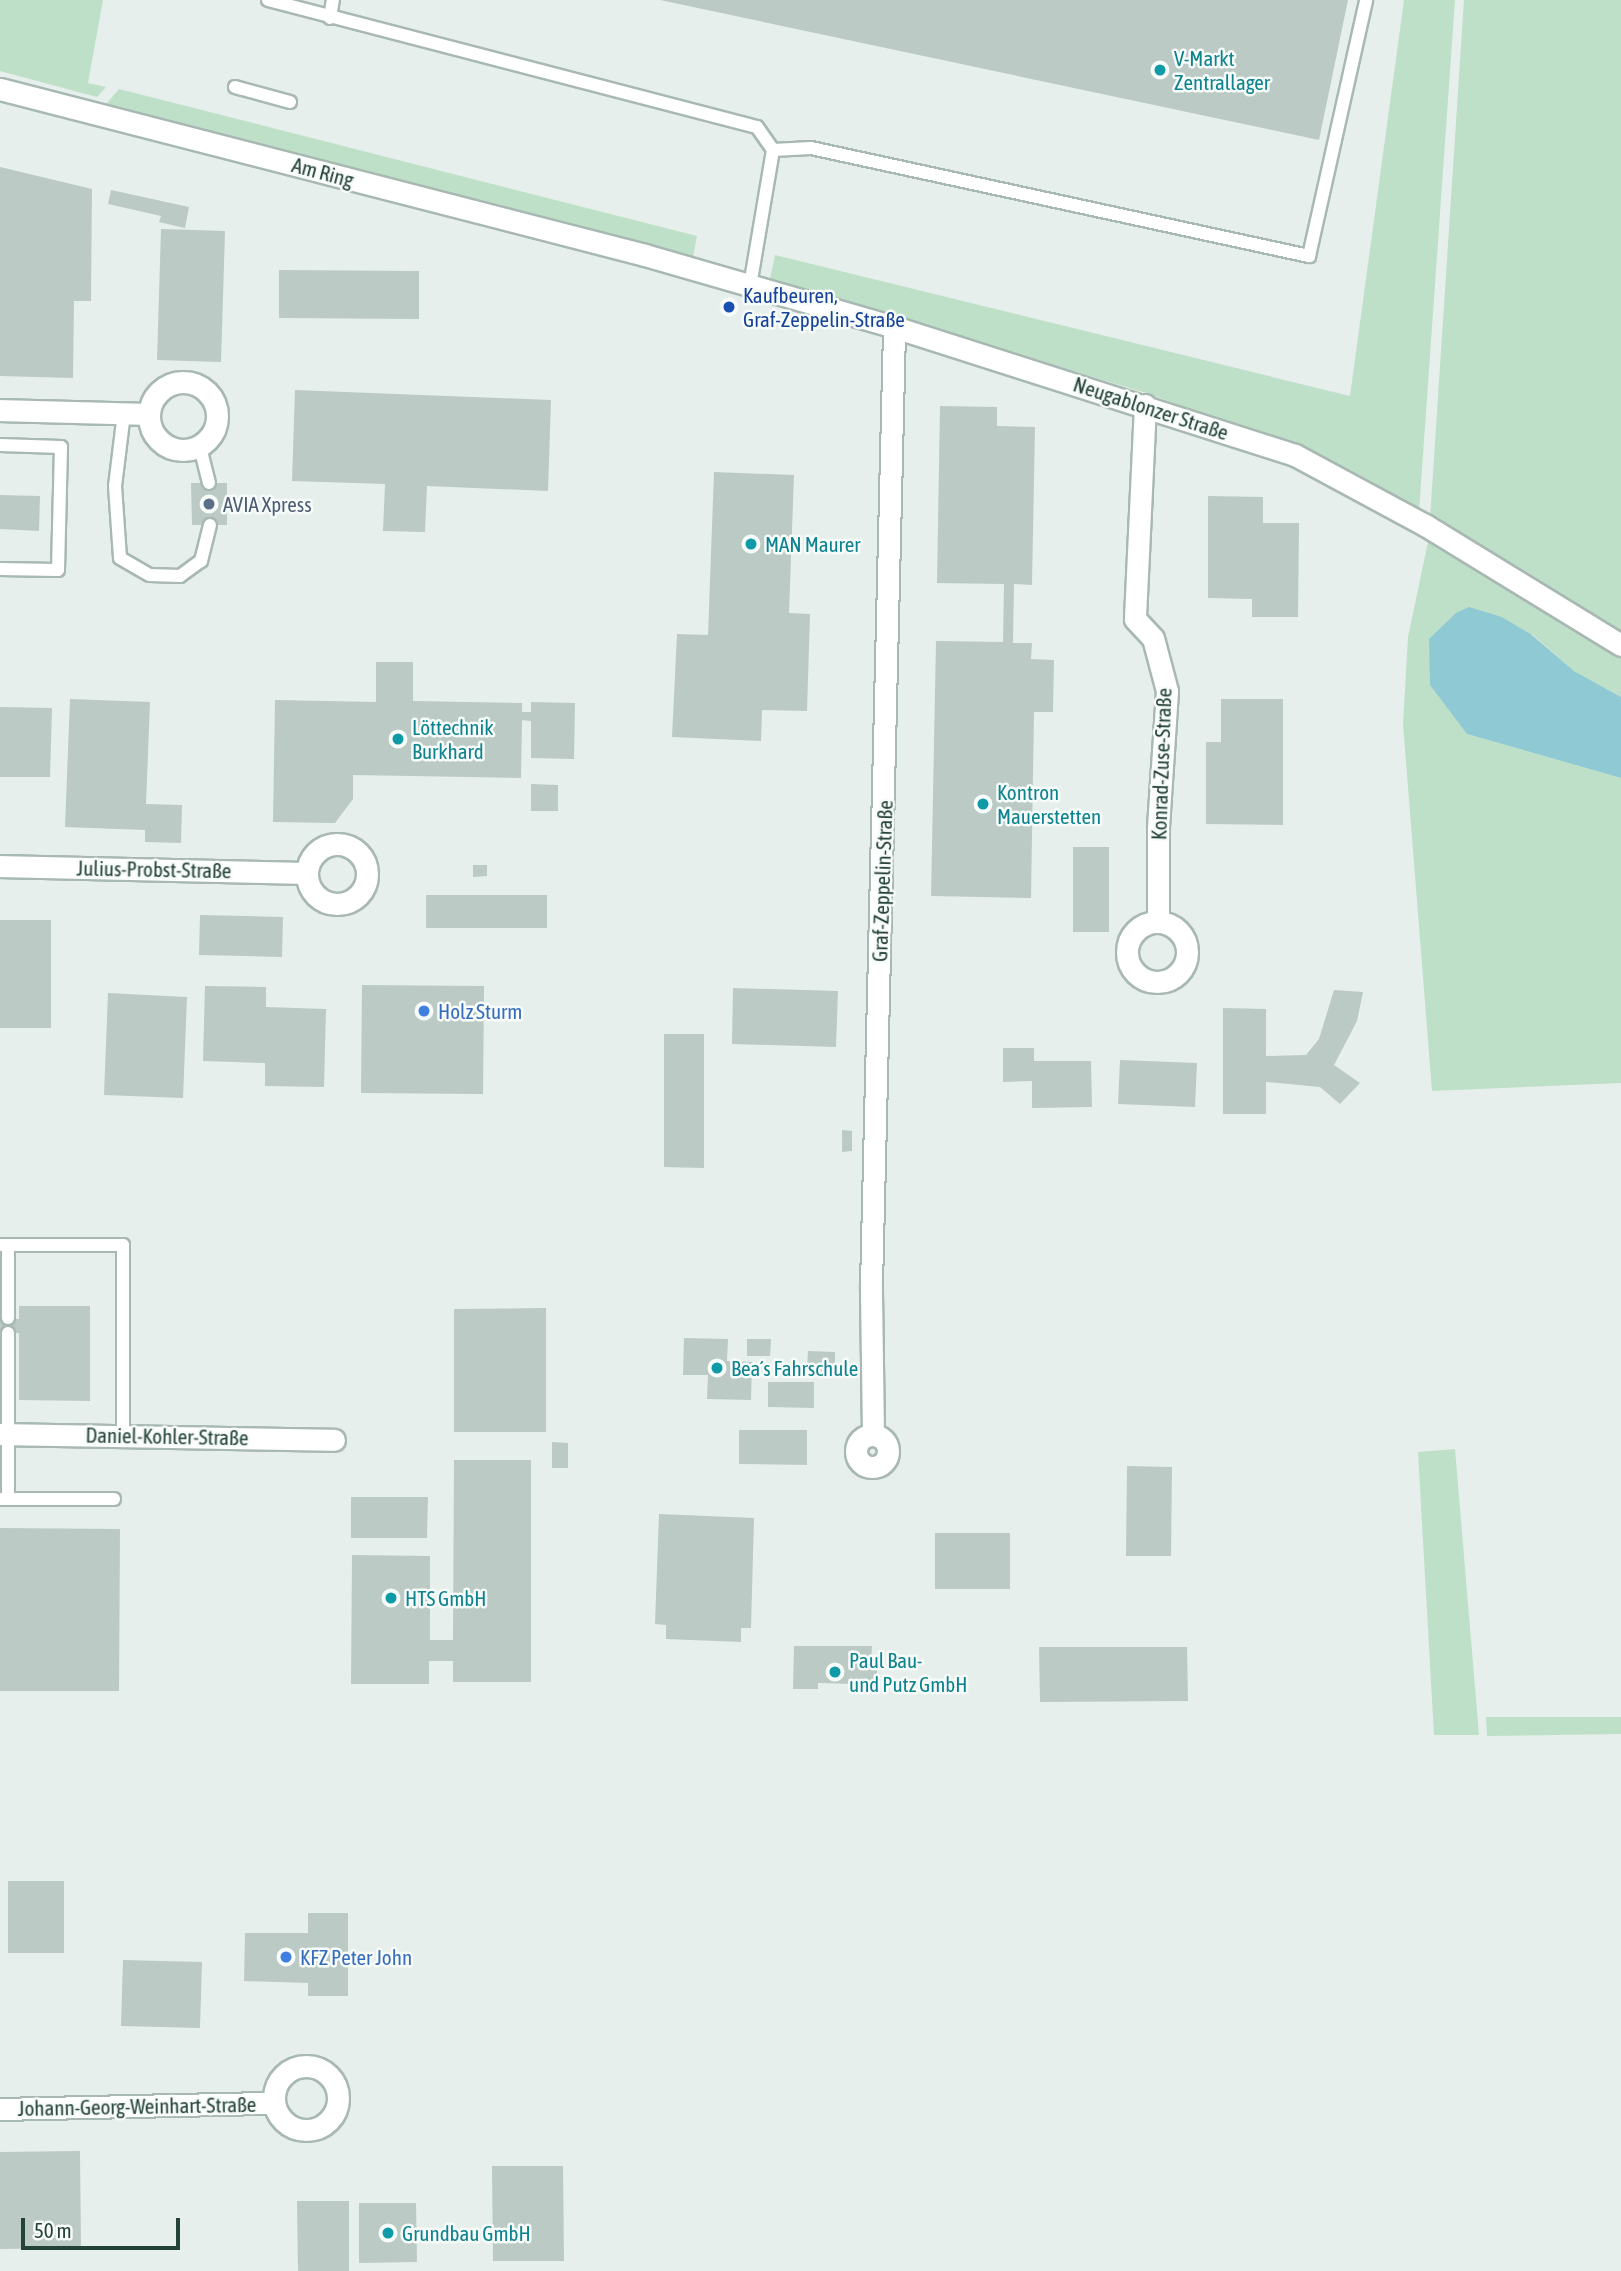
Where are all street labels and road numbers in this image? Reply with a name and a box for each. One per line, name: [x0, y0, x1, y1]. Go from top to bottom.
street label: Am Ring: [289, 152, 357, 192]
street label: Neugablonzer Straße: [1070, 371, 1232, 445]
street label: Konrad-Zuse-Straße: [1146, 687, 1176, 841]
street label: Graf-Zeppelin-Straße: [867, 800, 897, 962]
street label: Julius-Probst-Straße: [76, 855, 232, 883]
street label: Daniel-Kohler-Straße: [85, 1422, 249, 1450]
street label: Johann-Georg-Weinhart-Straße: [17, 2091, 257, 2121]

